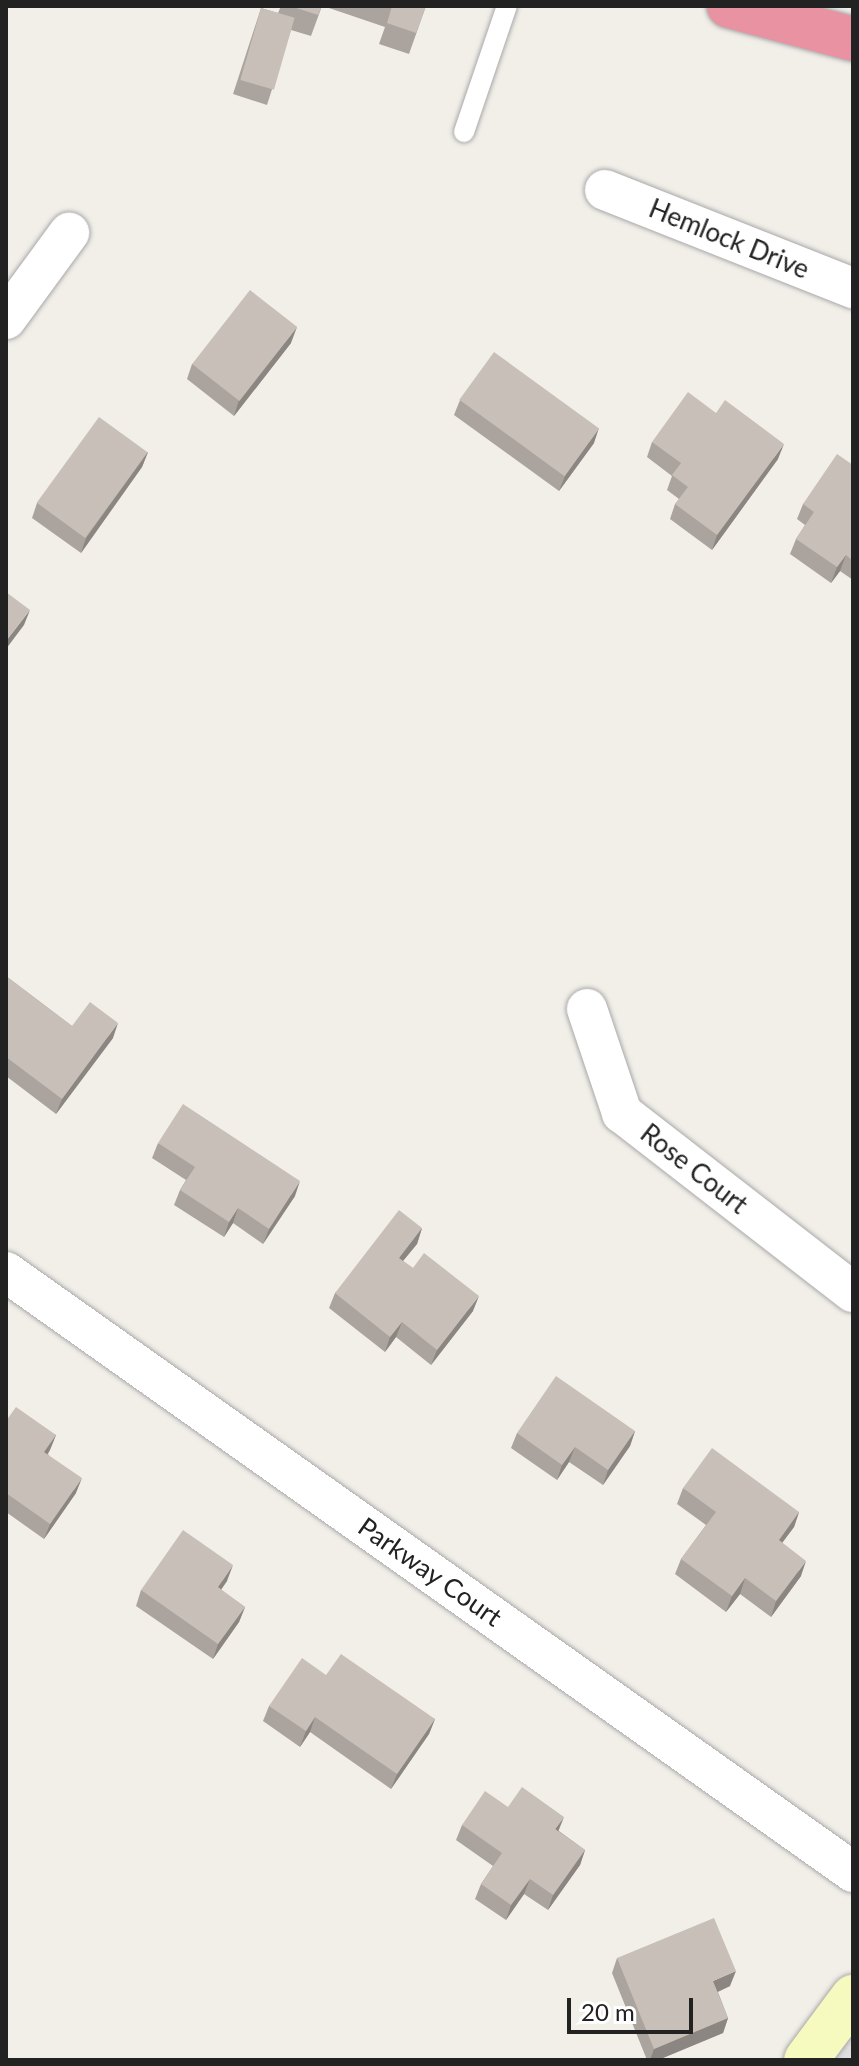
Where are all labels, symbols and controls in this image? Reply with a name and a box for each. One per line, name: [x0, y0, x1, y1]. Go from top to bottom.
street label: Hemlock Drive: [644, 193, 814, 285]
street label: Rose Court: [634, 1118, 754, 1220]
street label: Parkway Court: [352, 1511, 508, 1633]
scale bar: [571, 1982, 697, 2032]
text: 20 m: [581, 1997, 635, 2026]

